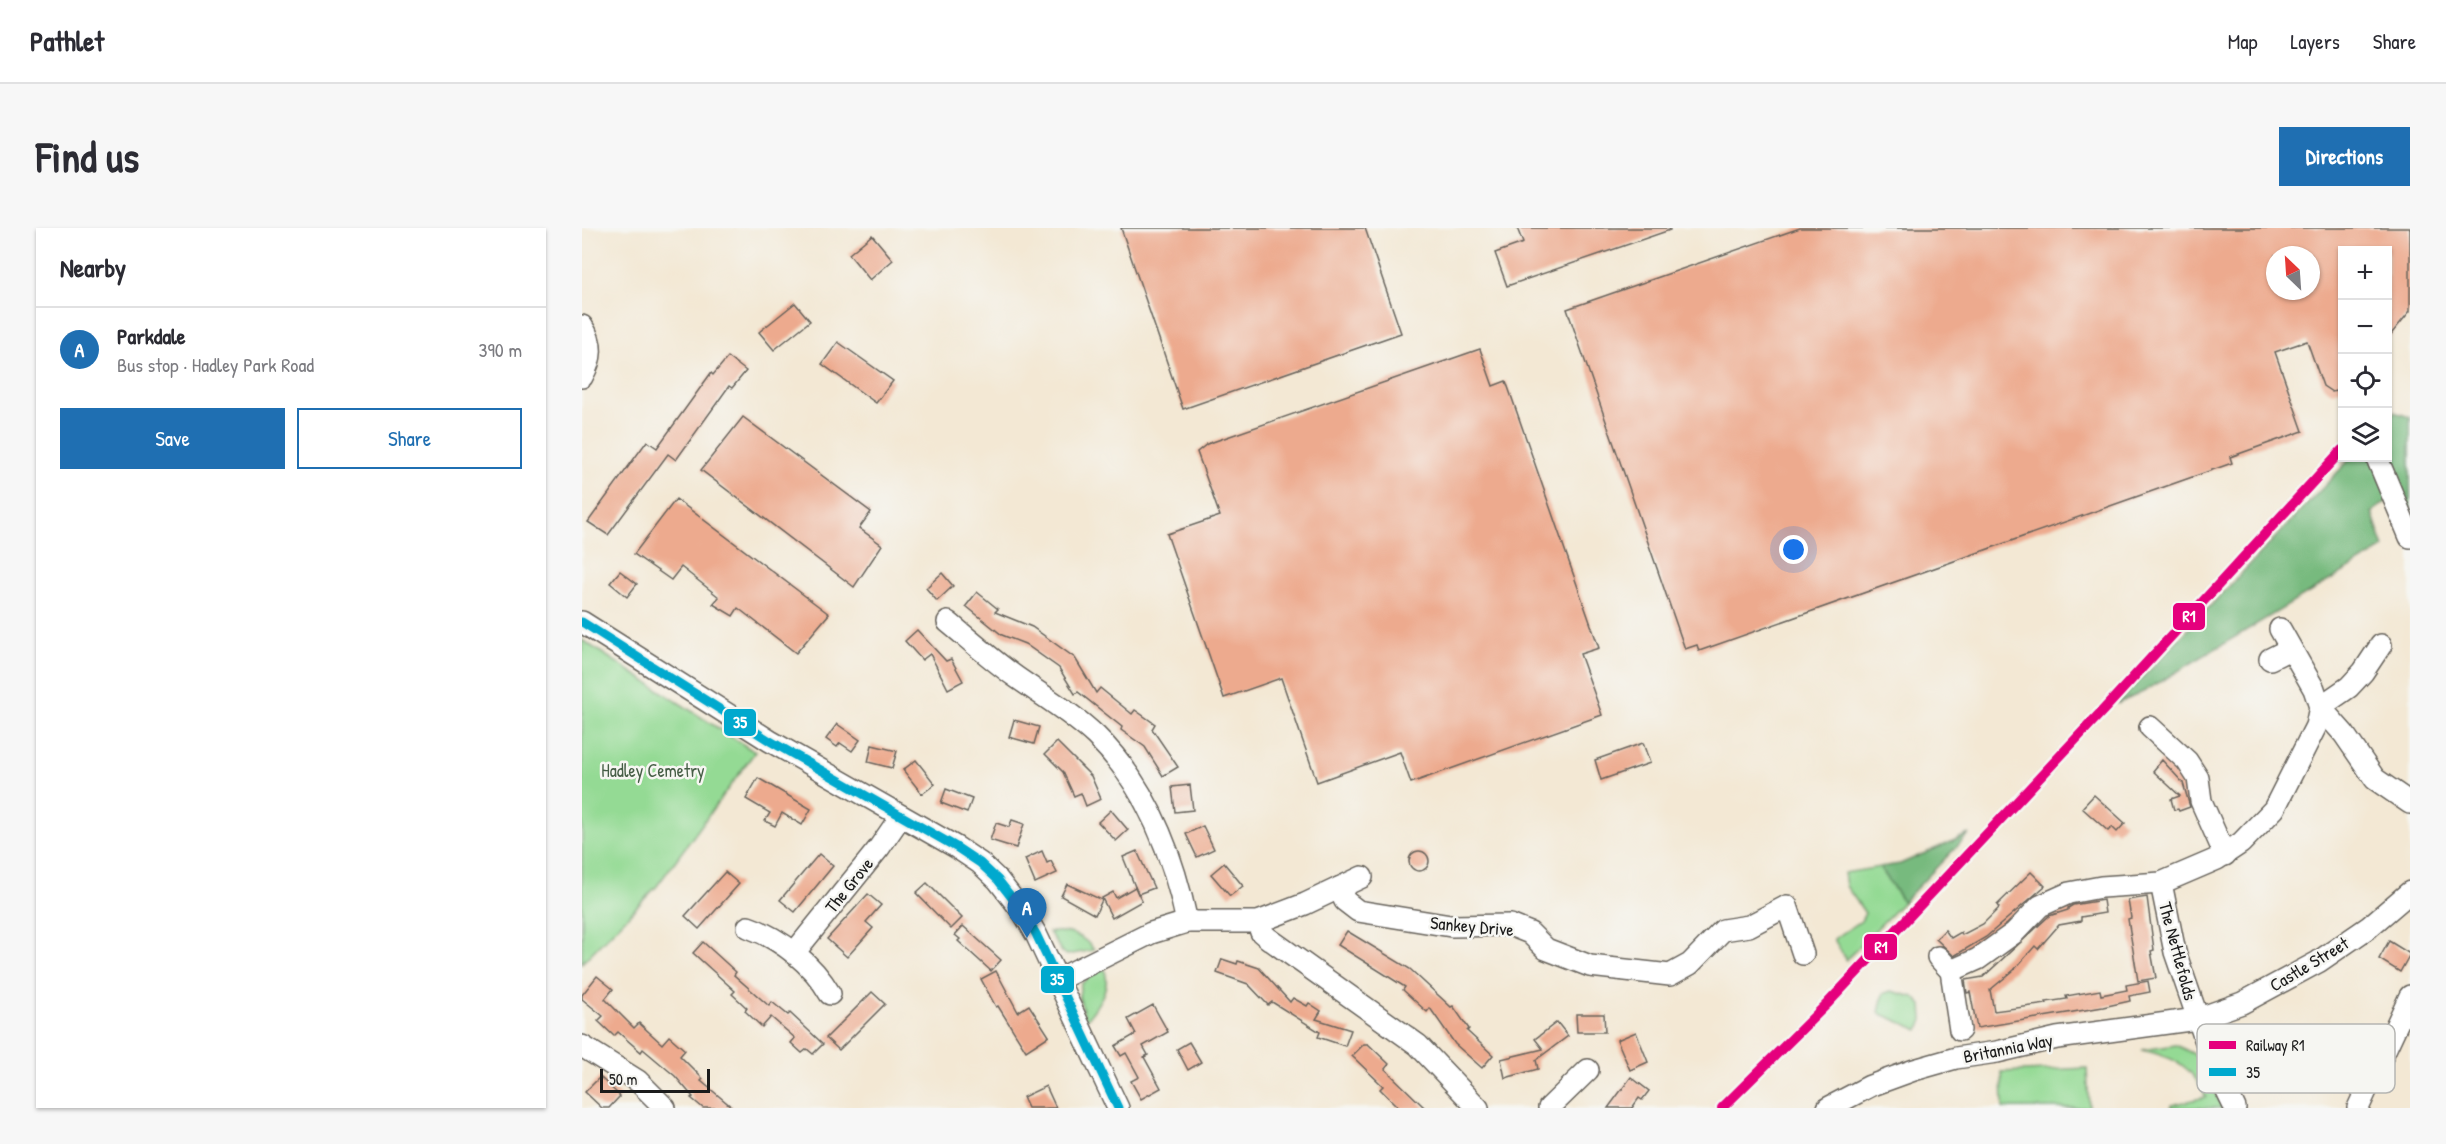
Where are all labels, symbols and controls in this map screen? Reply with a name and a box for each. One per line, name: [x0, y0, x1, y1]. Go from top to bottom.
text: Pathlet: [30, 22, 104, 60]
text: Map: [2228, 27, 2257, 56]
text: Layers: [2290, 27, 2340, 56]
text: Share: [2373, 27, 2416, 56]
button: Directions: [2279, 127, 2410, 186]
text: Find us: [36, 128, 139, 185]
north arrow: [2266, 246, 2320, 300]
map controls: [2338, 246, 2392, 462]
button: +: [2338, 246, 2392, 300]
text: Nearby: [60, 250, 126, 285]
button: −: [2338, 300, 2392, 354]
text: Parkdale: [117, 321, 186, 351]
text: A: [75, 336, 84, 363]
text: 390 m: [479, 336, 522, 363]
text: Bus stop · Hadley Park Road: [117, 351, 314, 378]
button: locate: [2338, 354, 2392, 408]
button: Save: [60, 408, 285, 469]
button: Share: [297, 408, 522, 469]
button: layers: [2338, 408, 2392, 462]
your location: [1779, 535, 1808, 564]
line badge: R1: [2172, 602, 2206, 631]
text: R1: [2182, 605, 2196, 627]
line badge: 35: [723, 708, 757, 737]
text: 35: [733, 711, 747, 733]
park label: Hadley Cemetry: [601, 758, 705, 783]
street label: The Grove: [819, 852, 879, 918]
pin: A: [1008, 888, 1046, 938]
street label: The Nettlefolds: [2153, 899, 2203, 1003]
street label: Sankey Drive: [1429, 910, 1515, 942]
street label: Castle Street: [2265, 930, 2354, 997]
line badge: R1: [1863, 933, 1898, 961]
text: R1: [1874, 936, 1888, 958]
line badge: 35: [1040, 965, 1075, 994]
text: 35: [1050, 968, 1064, 990]
legend: [2197, 1024, 2395, 1093]
street label: Britannia Way: [1961, 1027, 2055, 1069]
text: Railway R1: [2246, 1034, 2305, 1056]
text: 35: [2246, 1061, 2260, 1083]
scale bar: [600, 1066, 710, 1094]
text: 50 m: [609, 1068, 638, 1090]

